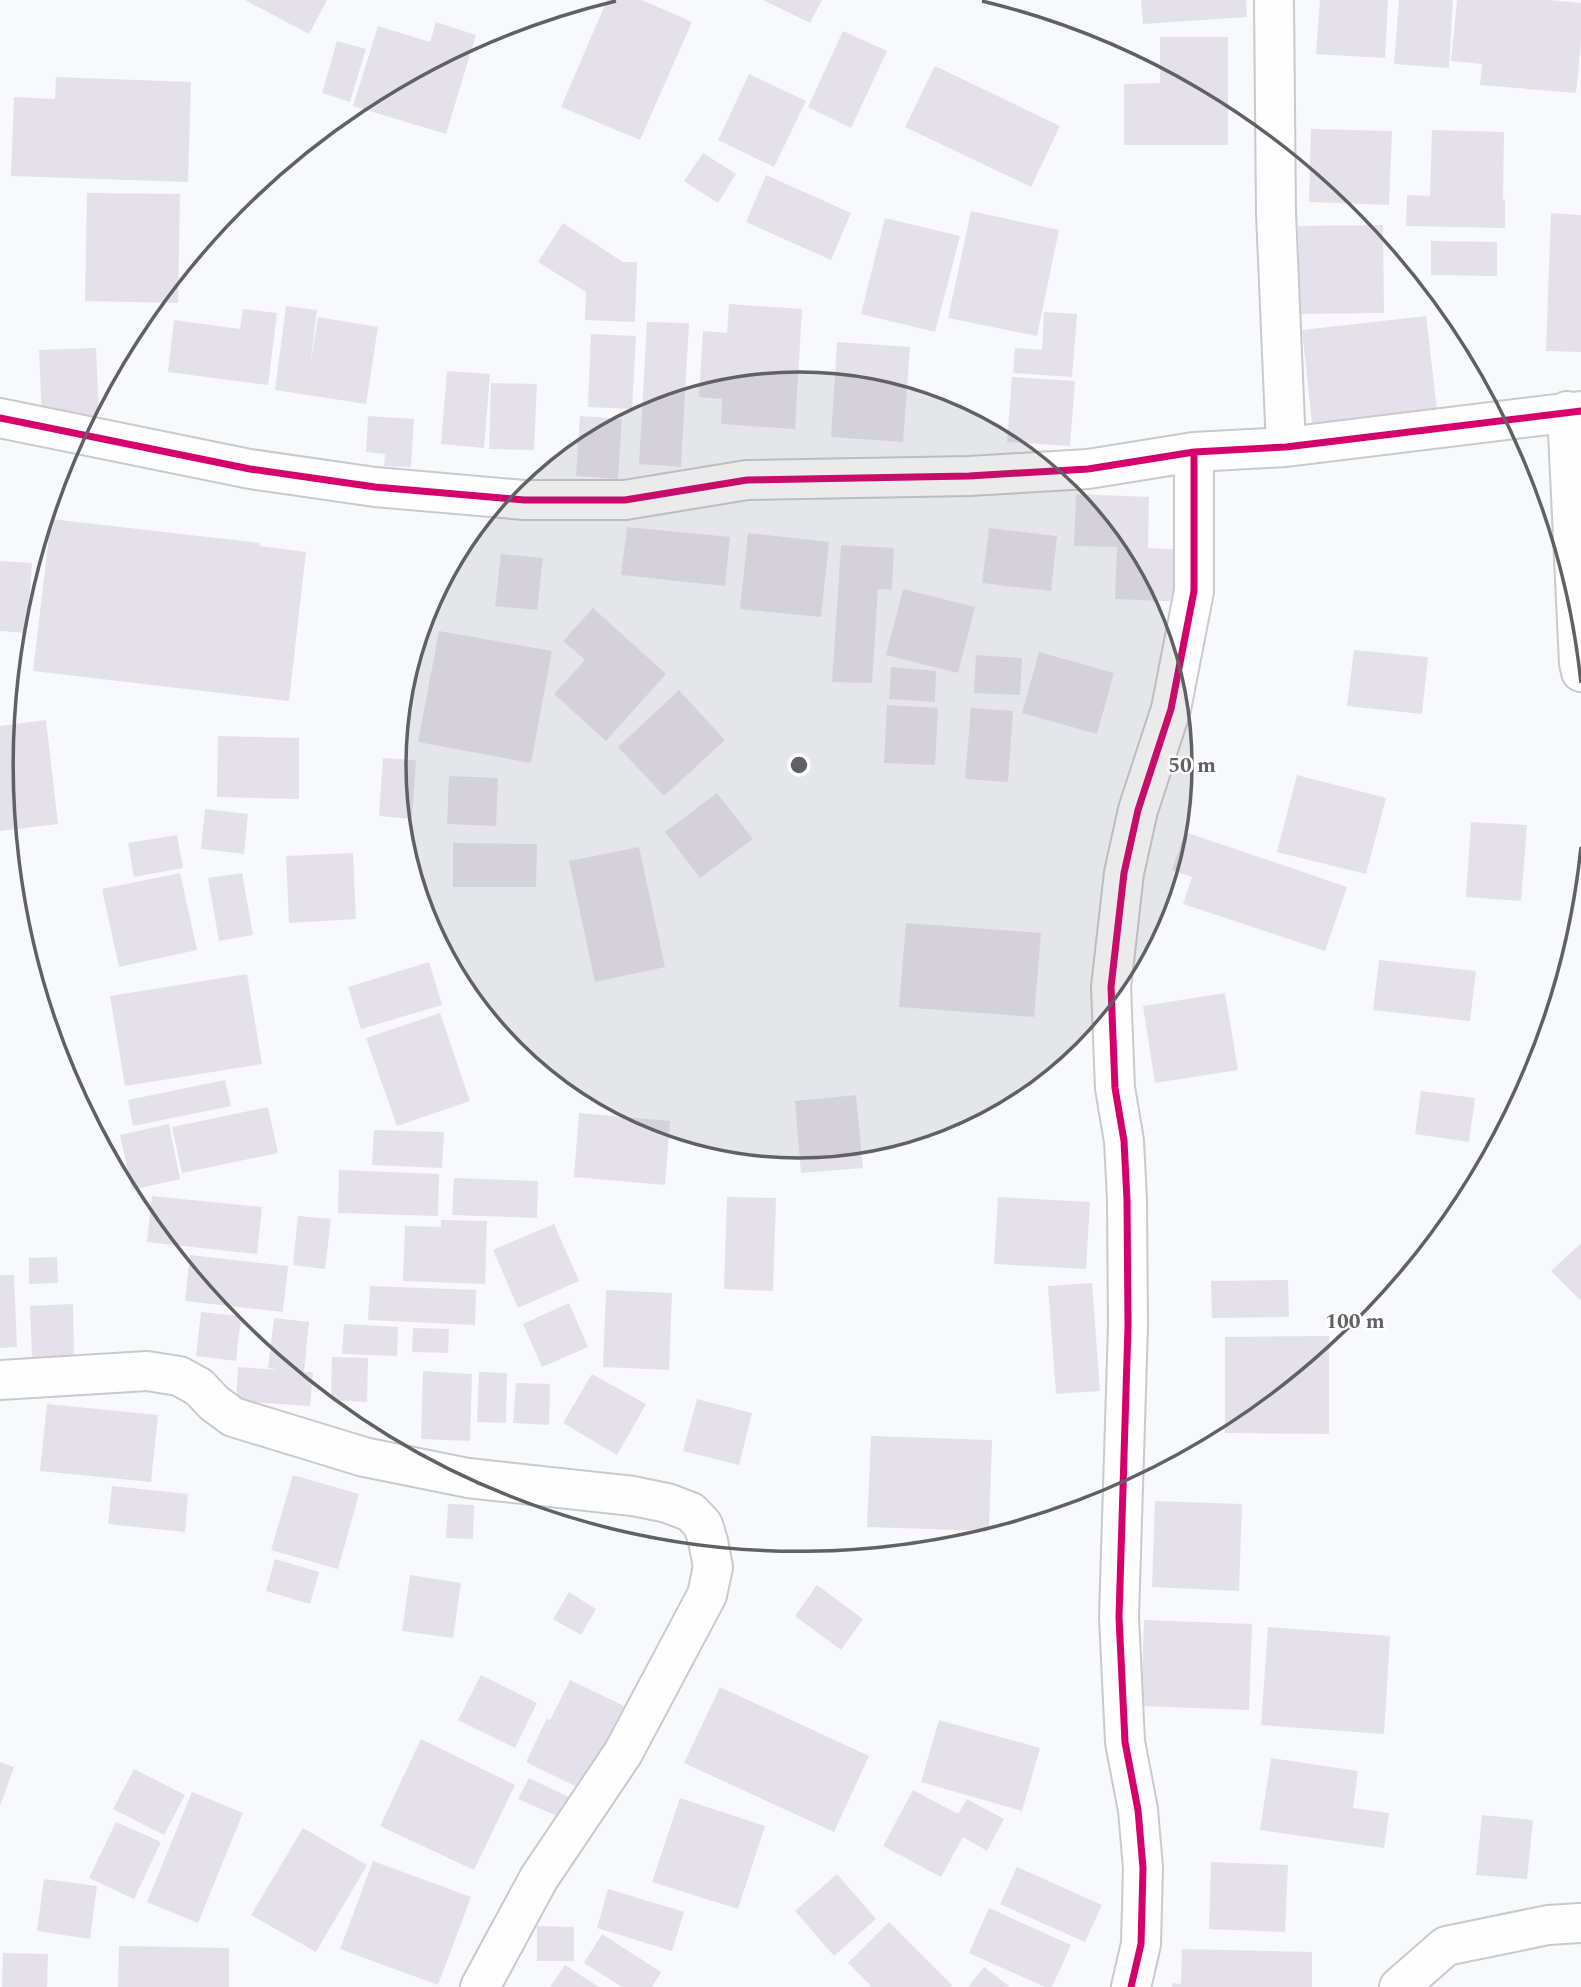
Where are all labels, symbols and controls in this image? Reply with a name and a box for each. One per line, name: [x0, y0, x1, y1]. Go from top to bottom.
text: 50 m: [1168, 750, 1216, 782]
centre of rings: [787, 753, 811, 777]
text: 100 m: [1325, 1306, 1385, 1338]

